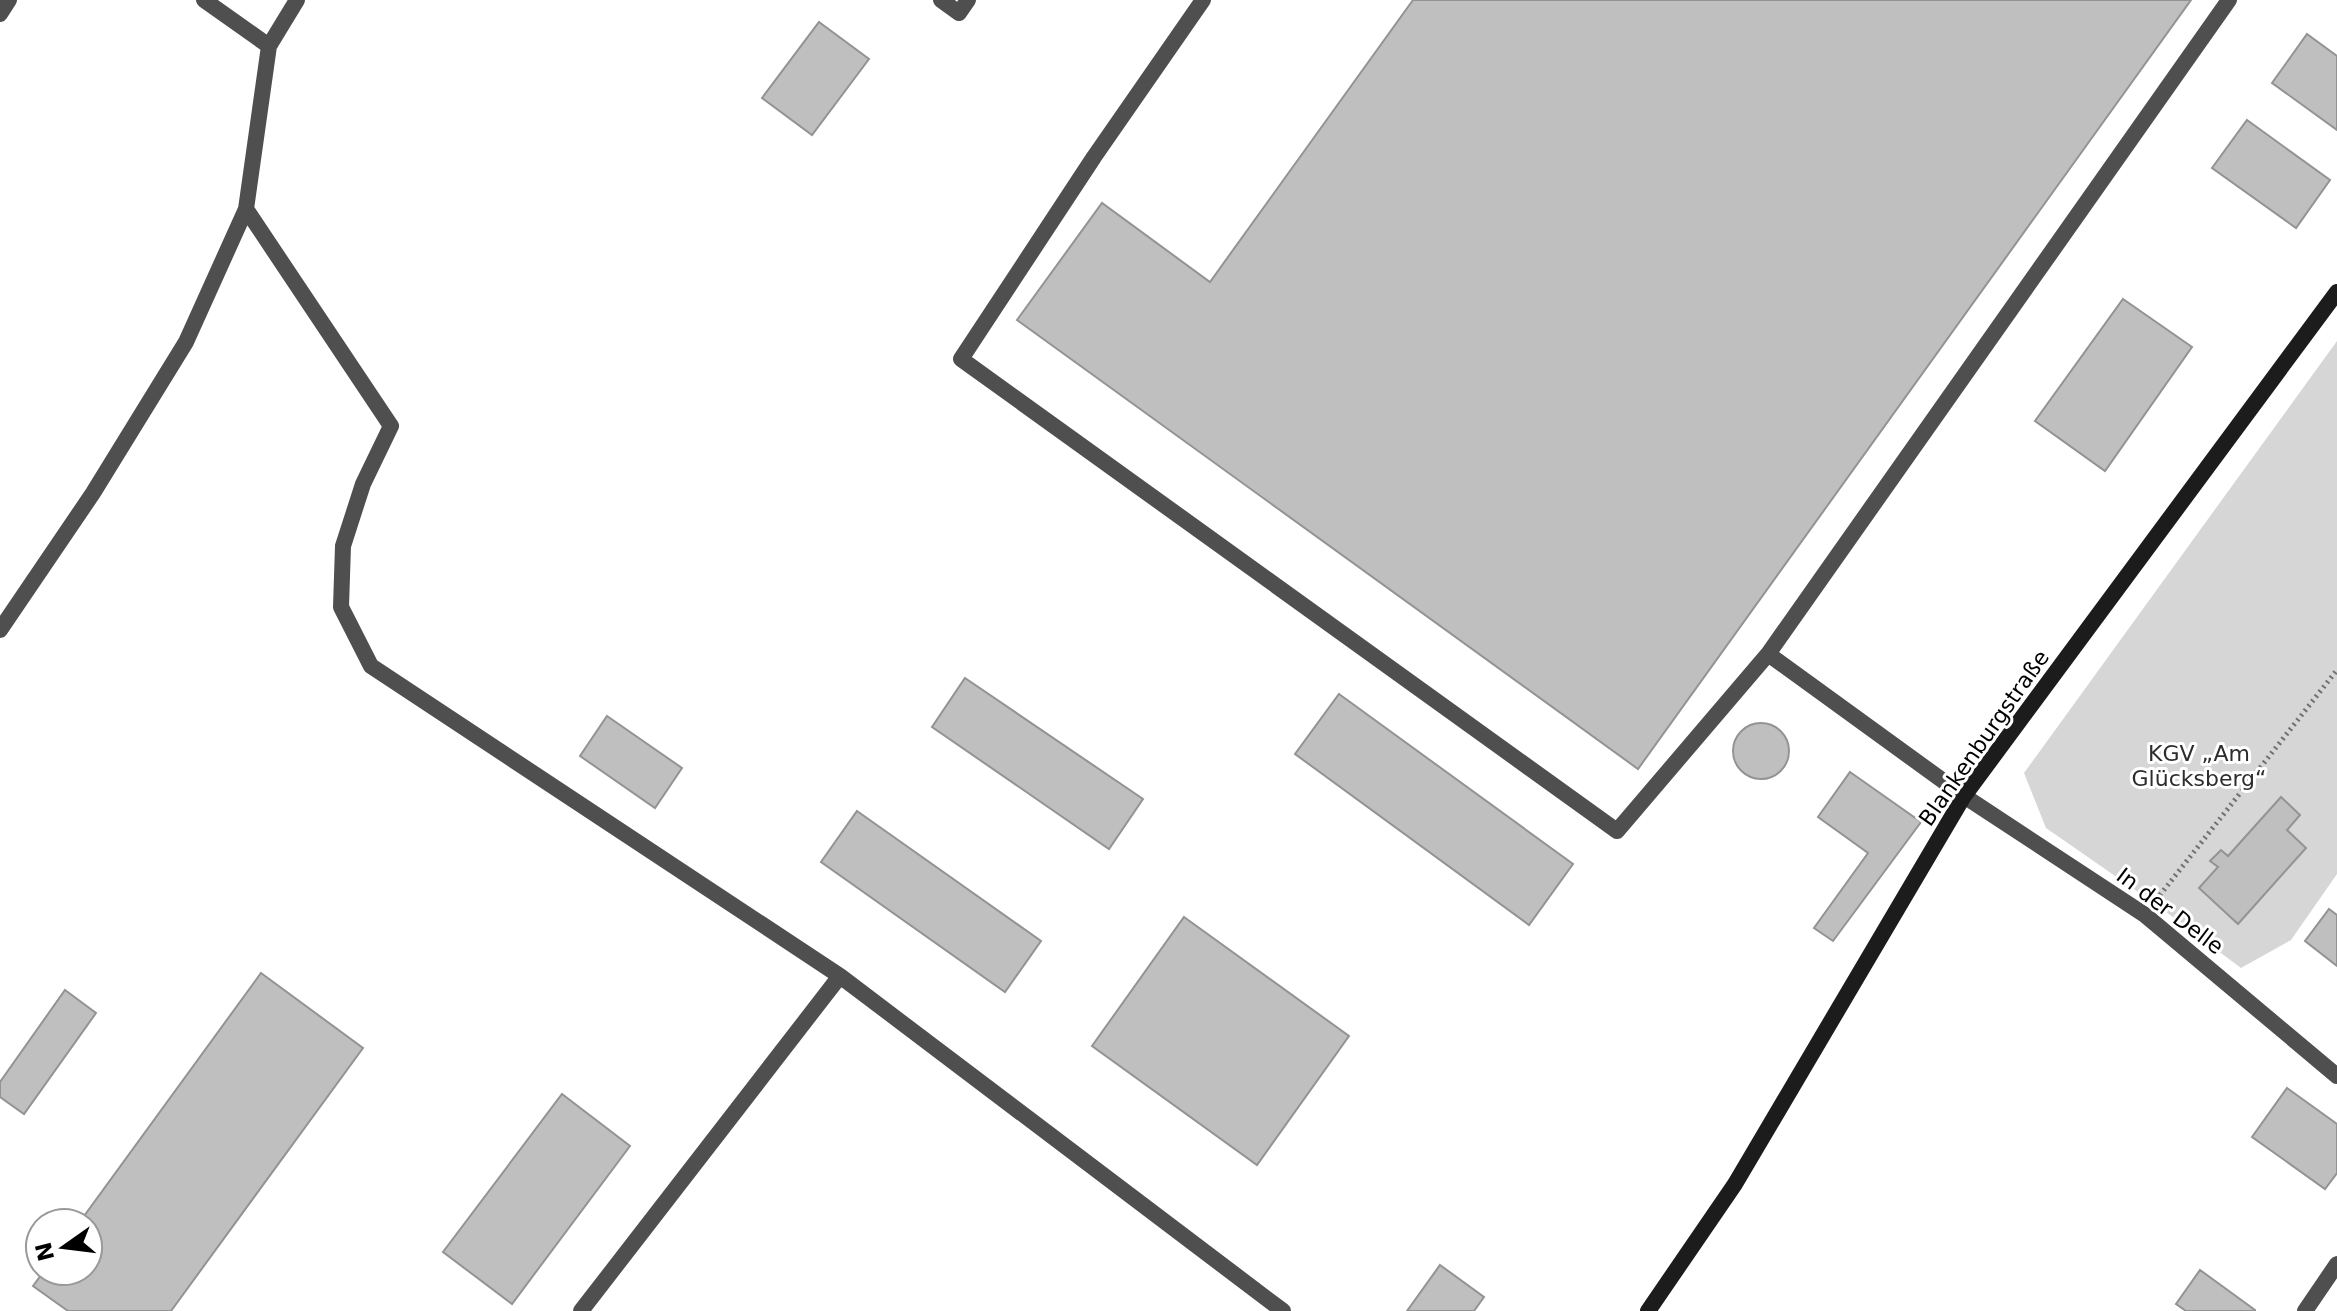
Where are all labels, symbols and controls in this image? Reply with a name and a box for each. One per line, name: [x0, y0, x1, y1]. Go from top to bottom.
street label: Blankenburgstraße: [1914, 645, 2054, 831]
park label: KGV „Am Glücksberg“: [2132, 741, 2266, 791]
street label: In der Delle: [2112, 863, 2228, 959]
north arrow: [24, 1207, 104, 1287]
text: N: [31, 1240, 59, 1264]

